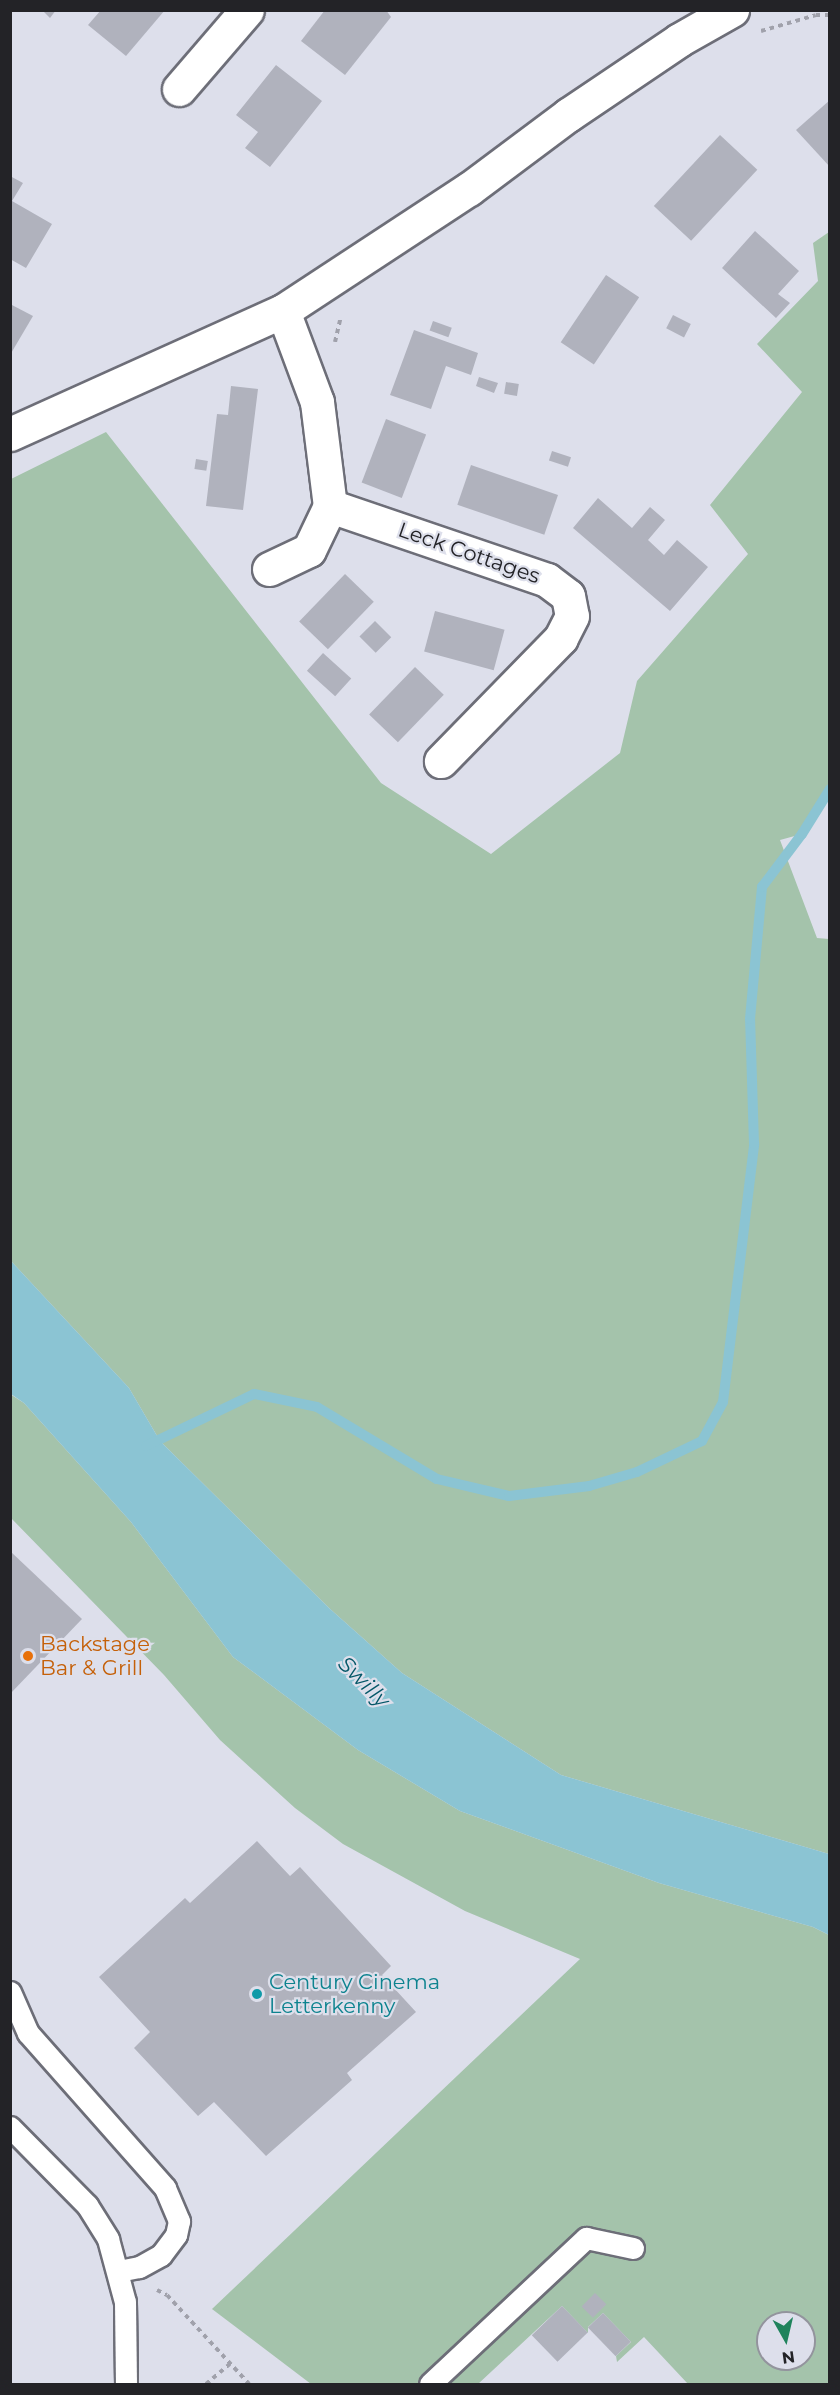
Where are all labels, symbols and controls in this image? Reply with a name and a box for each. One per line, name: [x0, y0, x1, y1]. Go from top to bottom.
street label: Leck Cottages: [395, 517, 543, 589]
place label: Backstage Bar & Grill: [40, 1631, 150, 1681]
marker: Backstage Bar & Grill: [21, 1649, 35, 1663]
water label: Swilly: [333, 1651, 395, 1713]
place label: Century Cinema Letterkenny: [269, 1969, 440, 2019]
marker: Century Cinema Letterkenny: [250, 1987, 264, 2001]
north arrow: [756, 2311, 816, 2371]
text: N: [781, 2347, 796, 2368]

